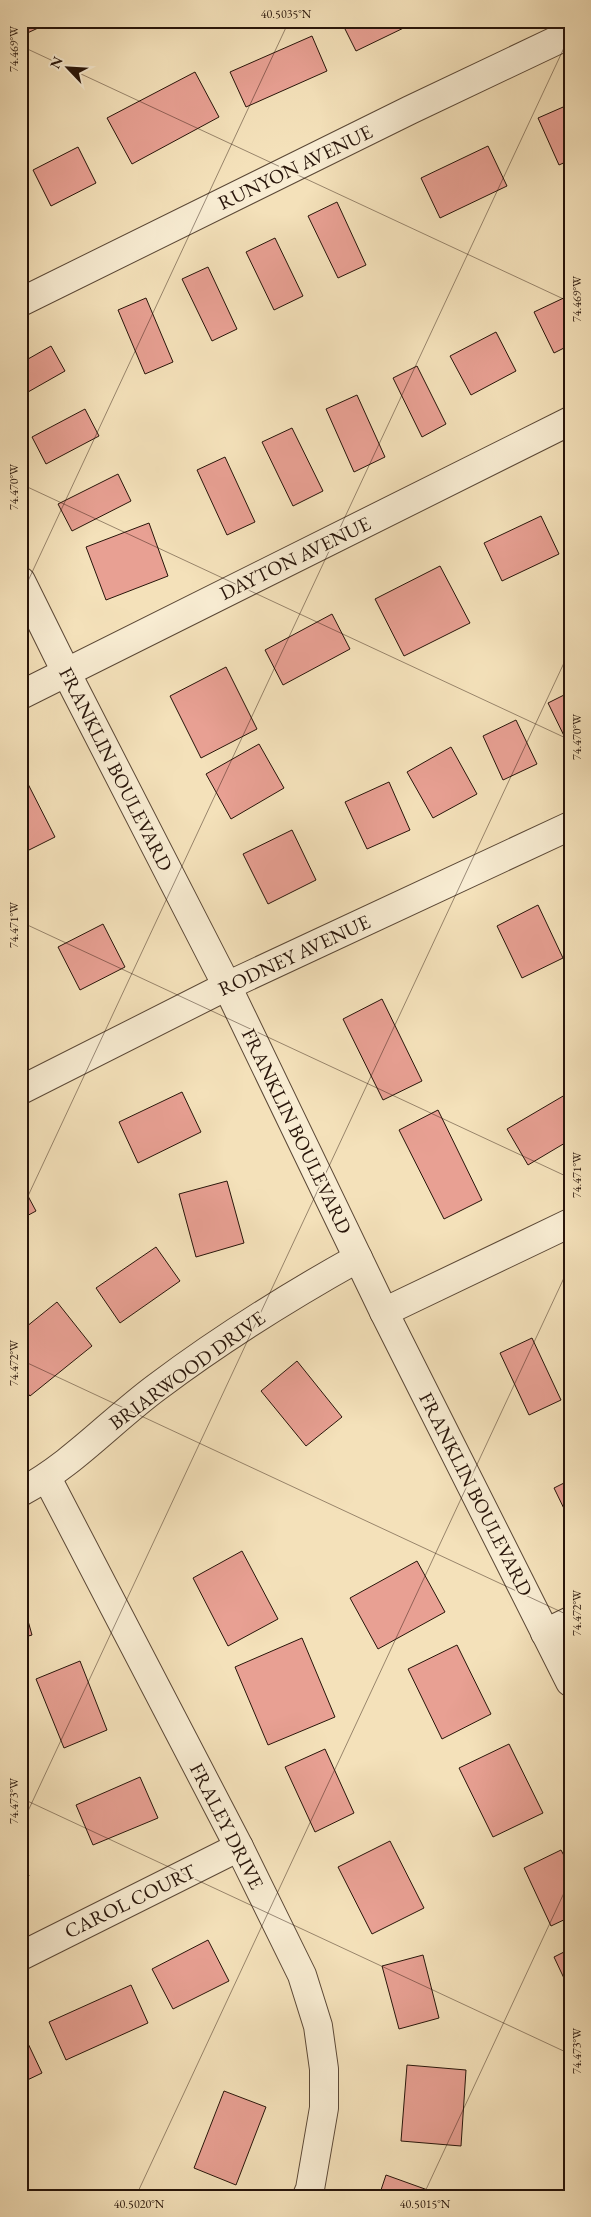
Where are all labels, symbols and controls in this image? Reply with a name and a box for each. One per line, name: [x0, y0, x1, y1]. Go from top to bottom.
text: 40.5035°N: [261, 6, 312, 22]
text: 74.469°W: [6, 25, 22, 72]
north arrow: [42, 42, 92, 92]
text: N: [46, 53, 67, 71]
street label: RUNYON AVENUE: [213, 118, 377, 216]
text: 74.469°W: [569, 275, 585, 322]
text: 74.470°W: [6, 463, 22, 510]
street label: DAYTON AVENUE: [215, 510, 375, 606]
street label: FRANKLIN BOULEVARD: [53, 663, 179, 875]
text: 74.470°W: [569, 713, 585, 760]
text: 74.471°W: [6, 901, 22, 948]
street label: RODNEY AVENUE: [214, 908, 374, 1002]
street label: FRANKLIN BOULEVARD: [236, 1024, 358, 1238]
text: 74.471°W: [569, 1151, 585, 1198]
street label: BRIARWOOD DRIVE: [104, 1305, 270, 1435]
text: 74.472°W: [6, 1339, 22, 1386]
street label: FRANKLIN BOULEVARD: [413, 1388, 539, 1600]
text: 74.472°W: [569, 1589, 585, 1636]
street label: FRALEY DRIVE: [184, 1758, 270, 1894]
text: 74.473°W: [6, 1777, 22, 1824]
street label: CAROL COURT: [60, 1858, 201, 1944]
text: 74.473°W: [569, 2027, 585, 2074]
text: 40.5020°N: [114, 2196, 165, 2212]
text: 40.5015°N: [400, 2196, 451, 2212]

